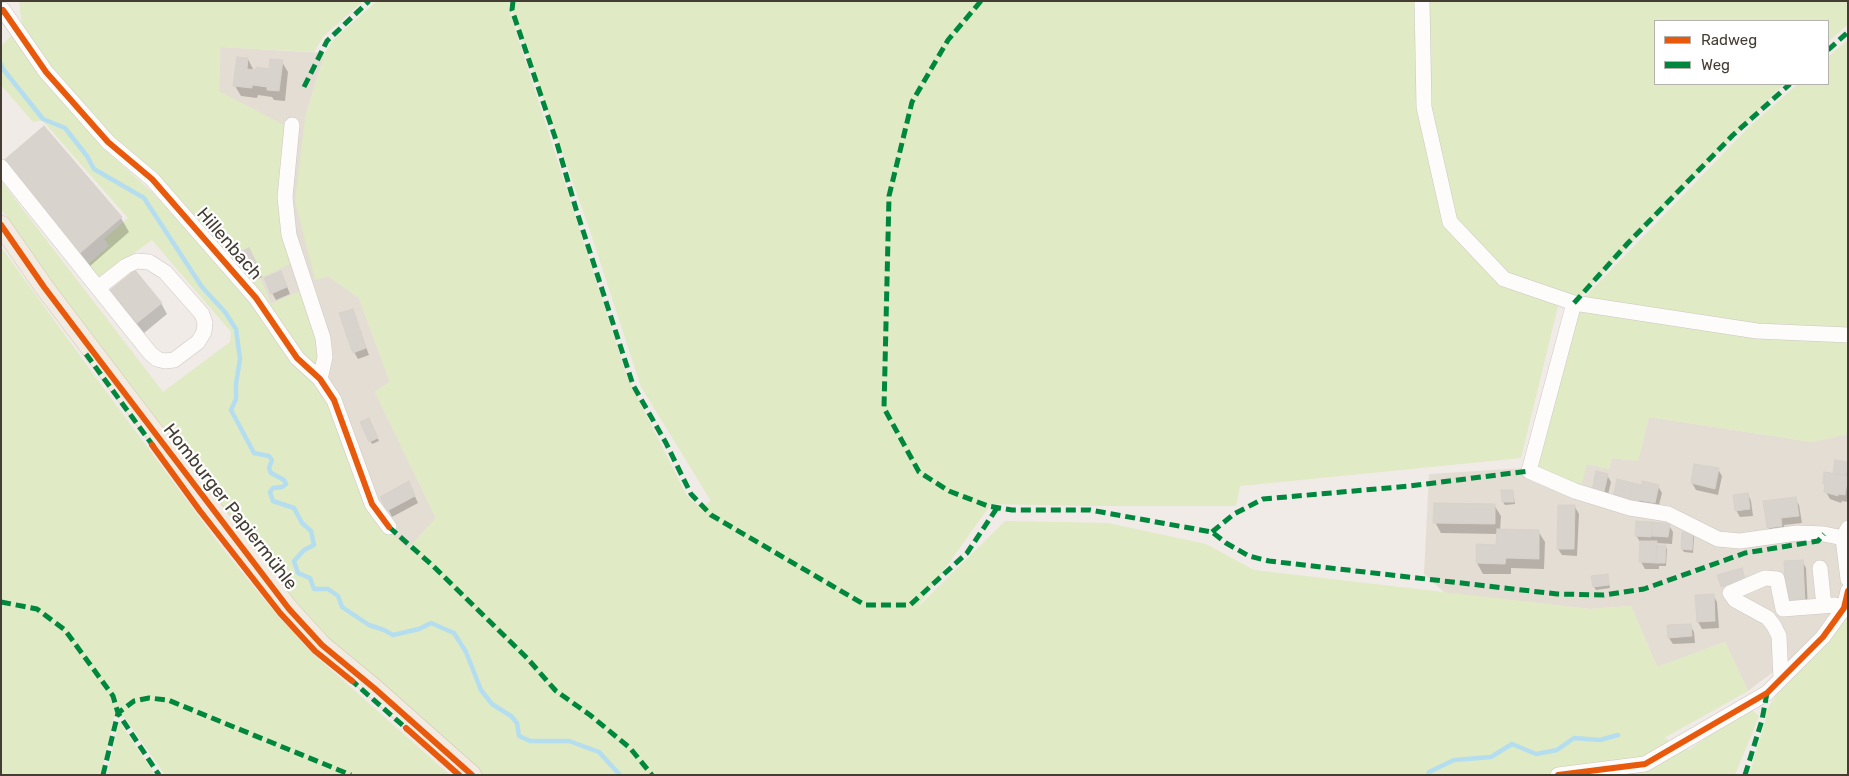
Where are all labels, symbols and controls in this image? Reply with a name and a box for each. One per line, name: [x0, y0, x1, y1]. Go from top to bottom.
legend: [1654, 20, 1829, 85]
text: Radweg: [1701, 31, 1757, 49]
text: Weg: [1701, 56, 1730, 74]
street label: Hillenbach: [192, 204, 266, 284]
street label: Homburger Papiermühle: [158, 420, 302, 594]

